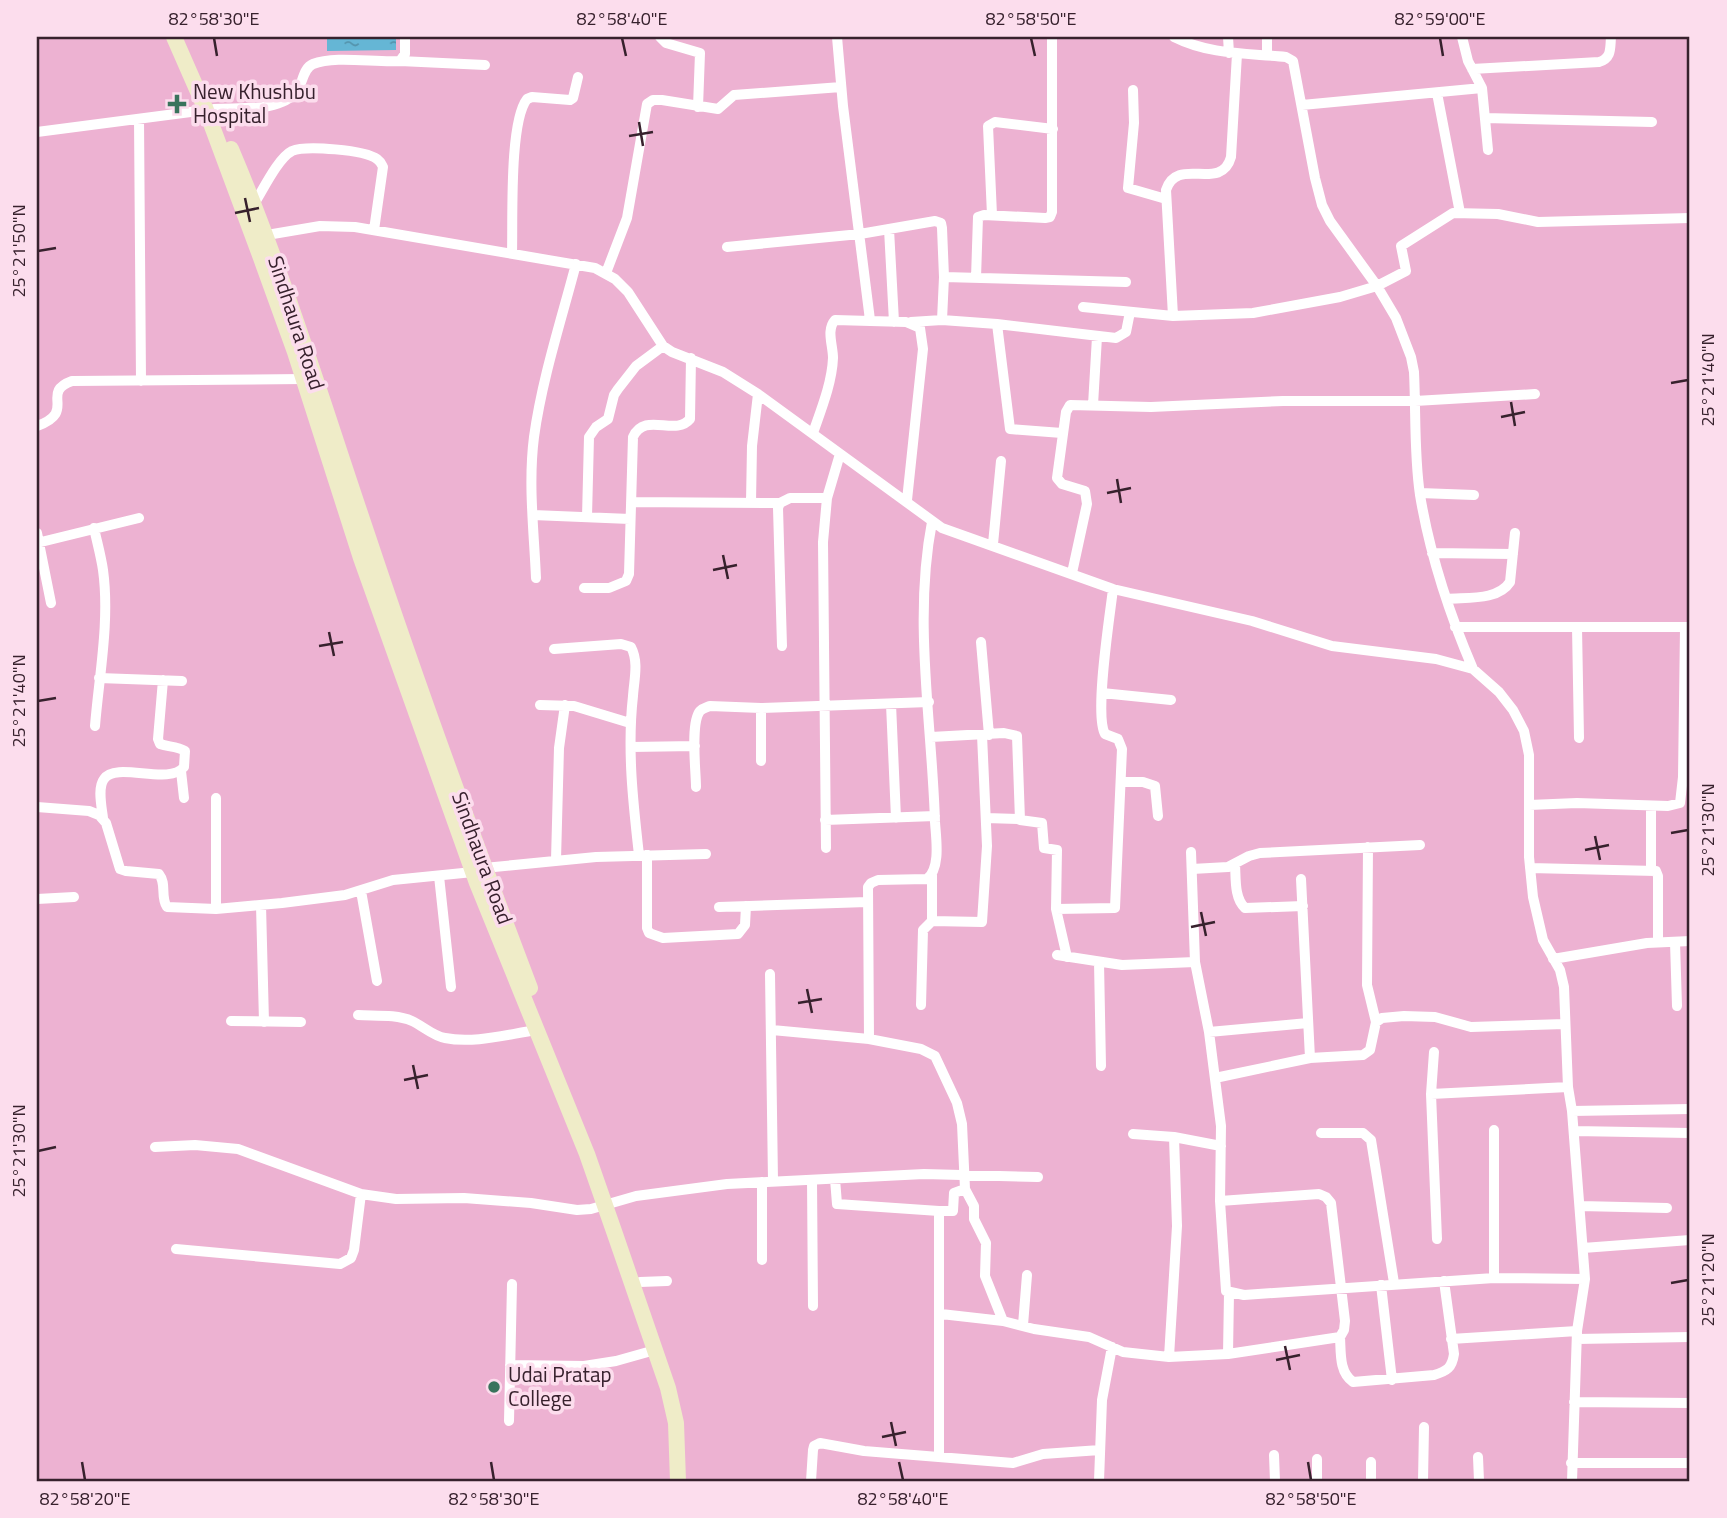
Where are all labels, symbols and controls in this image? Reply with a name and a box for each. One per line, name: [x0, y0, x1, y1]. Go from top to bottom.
text: 82°58'30"E: [169, 5, 260, 32]
text: 82°58'40"E: [577, 5, 668, 32]
text: 82°58'50"E: [986, 5, 1077, 32]
text: 82°59'00"E: [1395, 5, 1486, 32]
place label: New Khushbu Hospital: [193, 75, 316, 131]
marker: New Khushbu Hospital: [167, 94, 187, 114]
text: 25°21'50"N: [5, 204, 32, 298]
street label: Sindhaura Road: [260, 252, 334, 394]
text: 25°21'40"N: [1694, 333, 1721, 427]
text: 25°21'40"N: [5, 654, 32, 748]
text: 25°21'30"N: [1694, 783, 1721, 877]
street label: Sindhaura Road: [444, 787, 522, 929]
text: 25°21'30"N: [5, 1104, 32, 1198]
text: 25°21'20"N: [1694, 1233, 1721, 1327]
place label: Udai Pratap College: [508, 1358, 611, 1414]
marker: Udai Pratap College: [486, 1379, 502, 1395]
text: 82°58'20"E: [40, 1485, 131, 1512]
text: 82°58'30"E: [449, 1485, 540, 1512]
text: 82°58'40"E: [858, 1485, 949, 1512]
text: 82°58'50"E: [1266, 1485, 1357, 1512]

